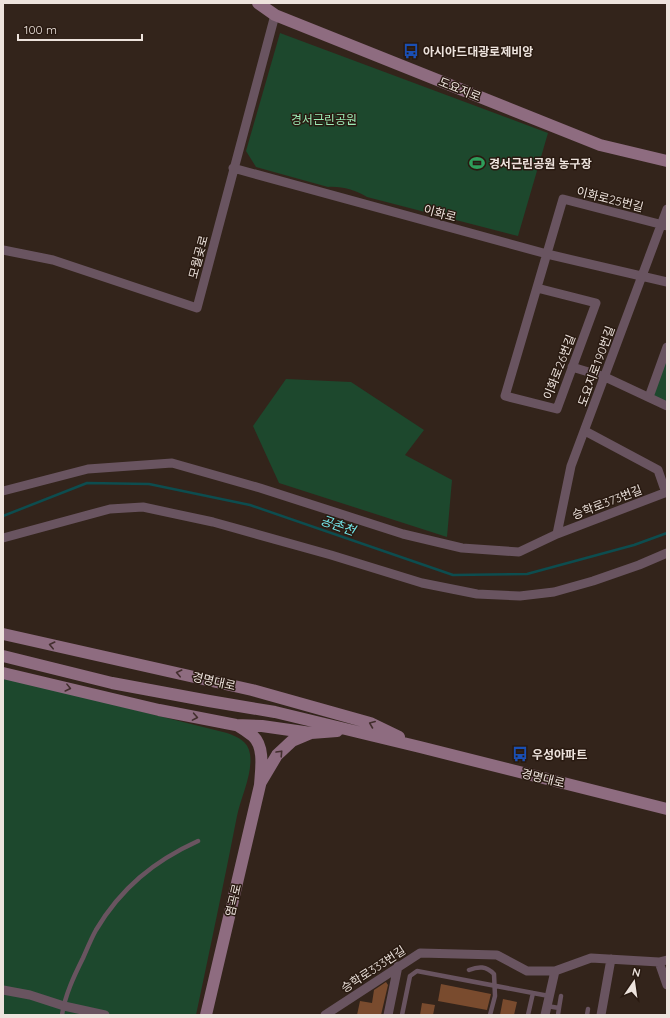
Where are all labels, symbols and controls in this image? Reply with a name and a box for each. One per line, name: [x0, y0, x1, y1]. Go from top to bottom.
scale bar: [18, 16, 142, 42]
text: 100 m: [24, 22, 57, 37]
bus stop icon: 아시아드대광로제비앙: [402, 42, 420, 60]
place label: 아시아드대광로제비앙: [423, 44, 533, 59]
street label: 도요지로: [437, 74, 483, 104]
park label: 경서근린공원: [291, 112, 357, 127]
sports icon: 경서근린공원 농구장: [468, 154, 486, 172]
place label: 경서근린공원 농구장: [489, 156, 592, 171]
street label: 이화로25번길: [575, 183, 645, 215]
street label: 이화로: [422, 201, 458, 225]
street label: 모월곶로: [185, 234, 211, 280]
street label: 도요지로190번길: [574, 324, 618, 408]
street label: 이화로26번길: [540, 332, 578, 402]
street label: 승학로373번길: [570, 482, 644, 522]
water label: 공촌천: [318, 512, 359, 539]
one-way arrow: [49, 641, 55, 649]
street label: 경명대로: [191, 669, 237, 693]
one-way arrow: [176, 670, 182, 678]
one-way arrow: [65, 684, 71, 692]
one-way arrow: [192, 712, 198, 721]
one-way arrow: [369, 721, 377, 729]
bus stop icon: 우성아파트: [511, 745, 529, 763]
place label: 우성아파트: [532, 747, 587, 762]
one-way arrow: [275, 750, 282, 758]
street label: 경명대로: [520, 765, 566, 791]
street label: 염곡로: [222, 882, 244, 918]
street label: 승학로333번길: [338, 943, 408, 995]
north arrow: [614, 962, 654, 1002]
text: N: [631, 965, 642, 980]

